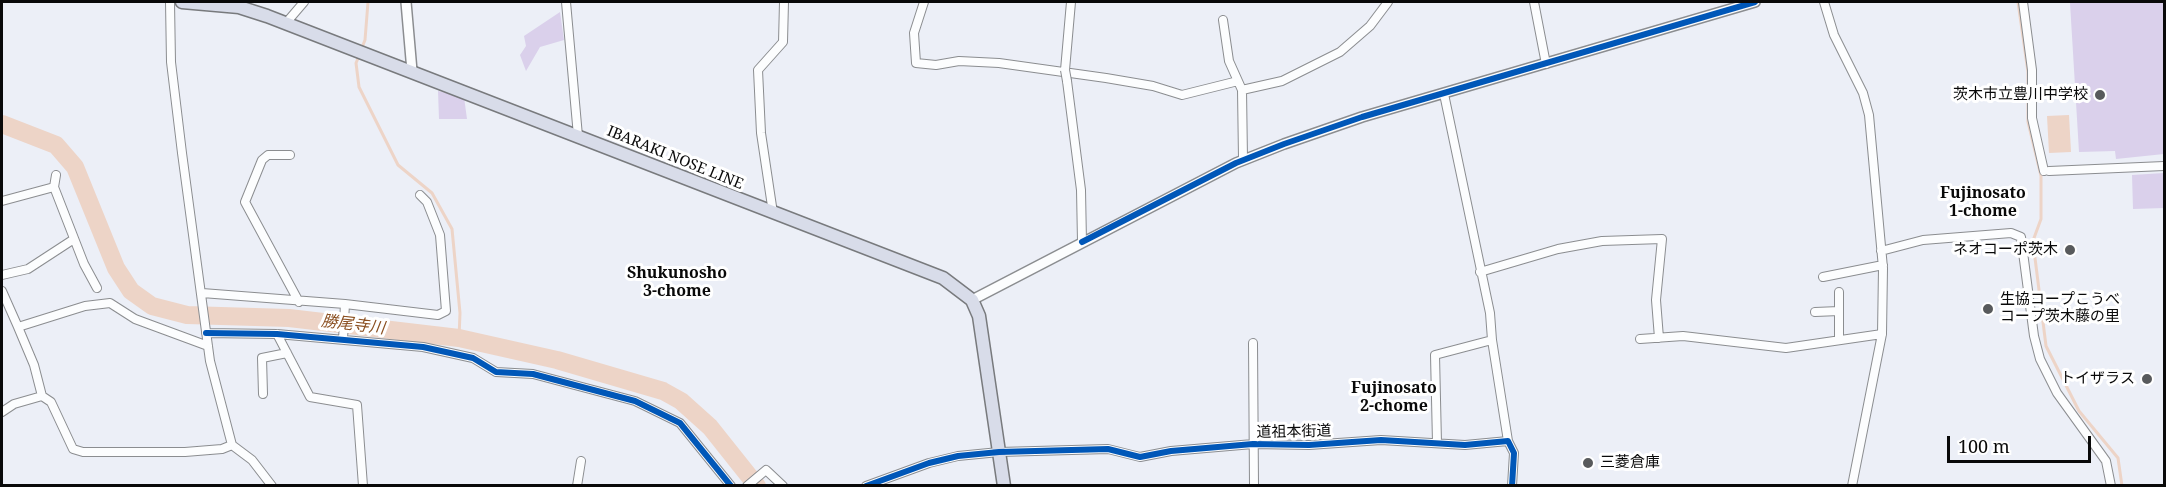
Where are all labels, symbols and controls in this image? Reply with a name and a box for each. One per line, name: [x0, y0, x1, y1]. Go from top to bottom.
place label: 茨木市立豊川中学校: [1953, 86, 2088, 104]
marker: 茨木市立豊川中学校: [2093, 88, 2107, 102]
street label: IBARAKI NOSE LINE: [604, 122, 746, 194]
district label: Fujinosato 1-chome: [1940, 183, 2026, 221]
place label: ネオコーポ茨木: [1953, 241, 2058, 259]
marker: ネオコーポ茨木: [2063, 243, 2077, 257]
district label: Shukunosho 3-chome: [627, 263, 727, 301]
place label: 生協コープこうべ コープ茨木藤の里: [2000, 291, 2120, 326]
marker: 生協コープこうべ コープ茨木藤の里: [1981, 302, 1995, 316]
water label: 勝尾寺川: [320, 312, 386, 338]
place label: トイザラス: [2060, 370, 2135, 388]
marker: トイザラス: [2140, 372, 2154, 386]
district label: Fujinosato 2-chome: [1351, 378, 1437, 416]
street label: 道祖本街道: [1256, 422, 1332, 442]
scale bar: [1950, 424, 2094, 462]
text: 100 m: [1958, 434, 2010, 458]
place label: 三菱倉庫: [1600, 454, 1660, 472]
marker: 三菱倉庫: [1581, 456, 1595, 470]

